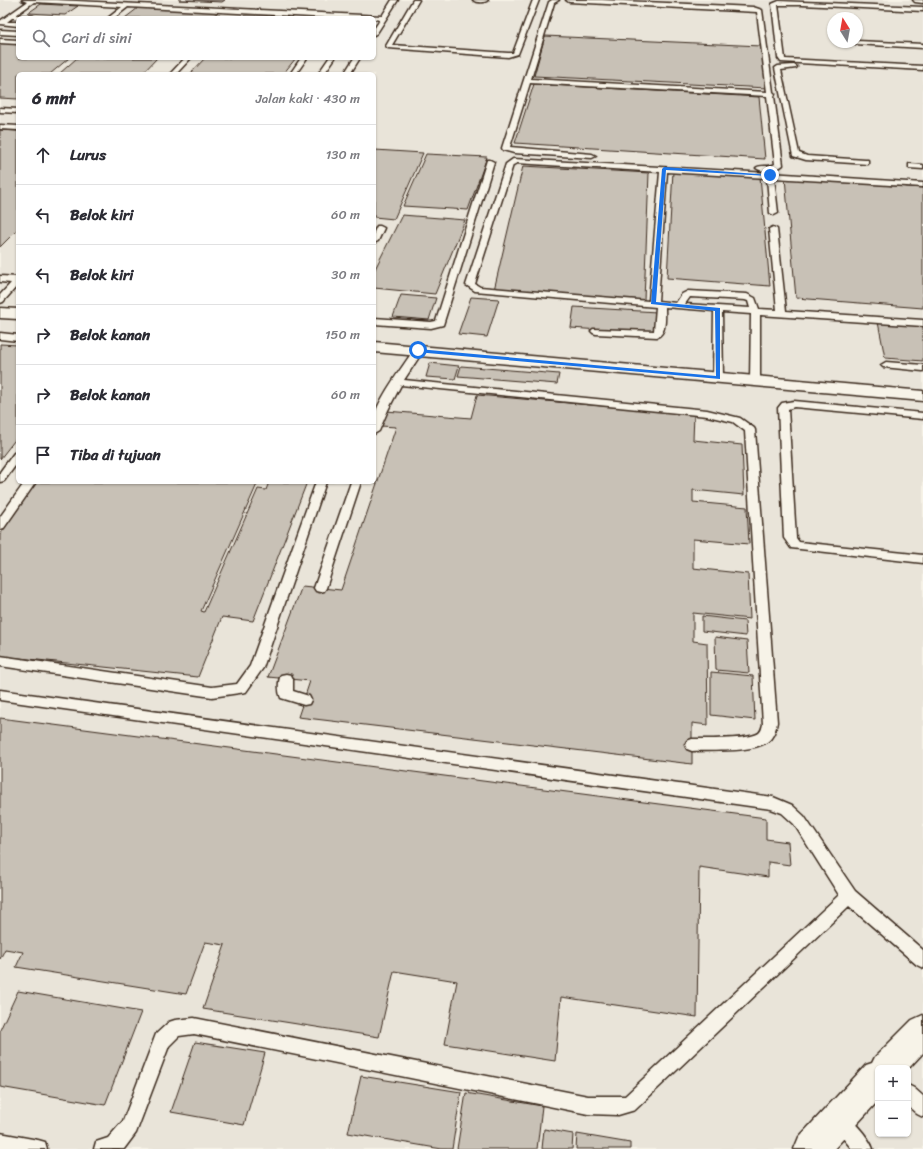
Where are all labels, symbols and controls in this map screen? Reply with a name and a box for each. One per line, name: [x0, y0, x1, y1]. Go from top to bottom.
north arrow: [827, 12, 863, 48]
search box: [16, 16, 376, 60]
text: Cari di sini: [62, 25, 132, 51]
icon: search: [30, 27, 52, 49]
text: 6 mnt: [32, 83, 75, 113]
text: Jalan kaki · 430 m: [256, 87, 360, 110]
text: Lurus: [70, 142, 106, 168]
text: 130 m: [326, 143, 360, 166]
icon: ahead: [32, 144, 54, 166]
route end: [761, 166, 779, 184]
text: Belok kiri: [70, 202, 133, 228]
text: 60 m: [331, 203, 360, 226]
icon: left: [32, 204, 54, 226]
text: Belok kiri: [70, 262, 133, 288]
text: 30 m: [331, 263, 360, 286]
icon: left: [32, 264, 54, 286]
text: Belok kanan: [70, 322, 150, 348]
text: 150 m: [325, 323, 360, 346]
icon: right: [32, 324, 54, 346]
route start: [409, 341, 427, 359]
text: Belok kanan: [70, 382, 150, 408]
text: 60 m: [331, 383, 360, 406]
icon: right: [32, 384, 54, 406]
text: Tiba di tujuan: [70, 442, 161, 468]
icon: arrive: [32, 444, 54, 466]
map controls: [875, 1065, 911, 1137]
button: +: [875, 1065, 911, 1101]
button: −: [875, 1101, 911, 1137]

